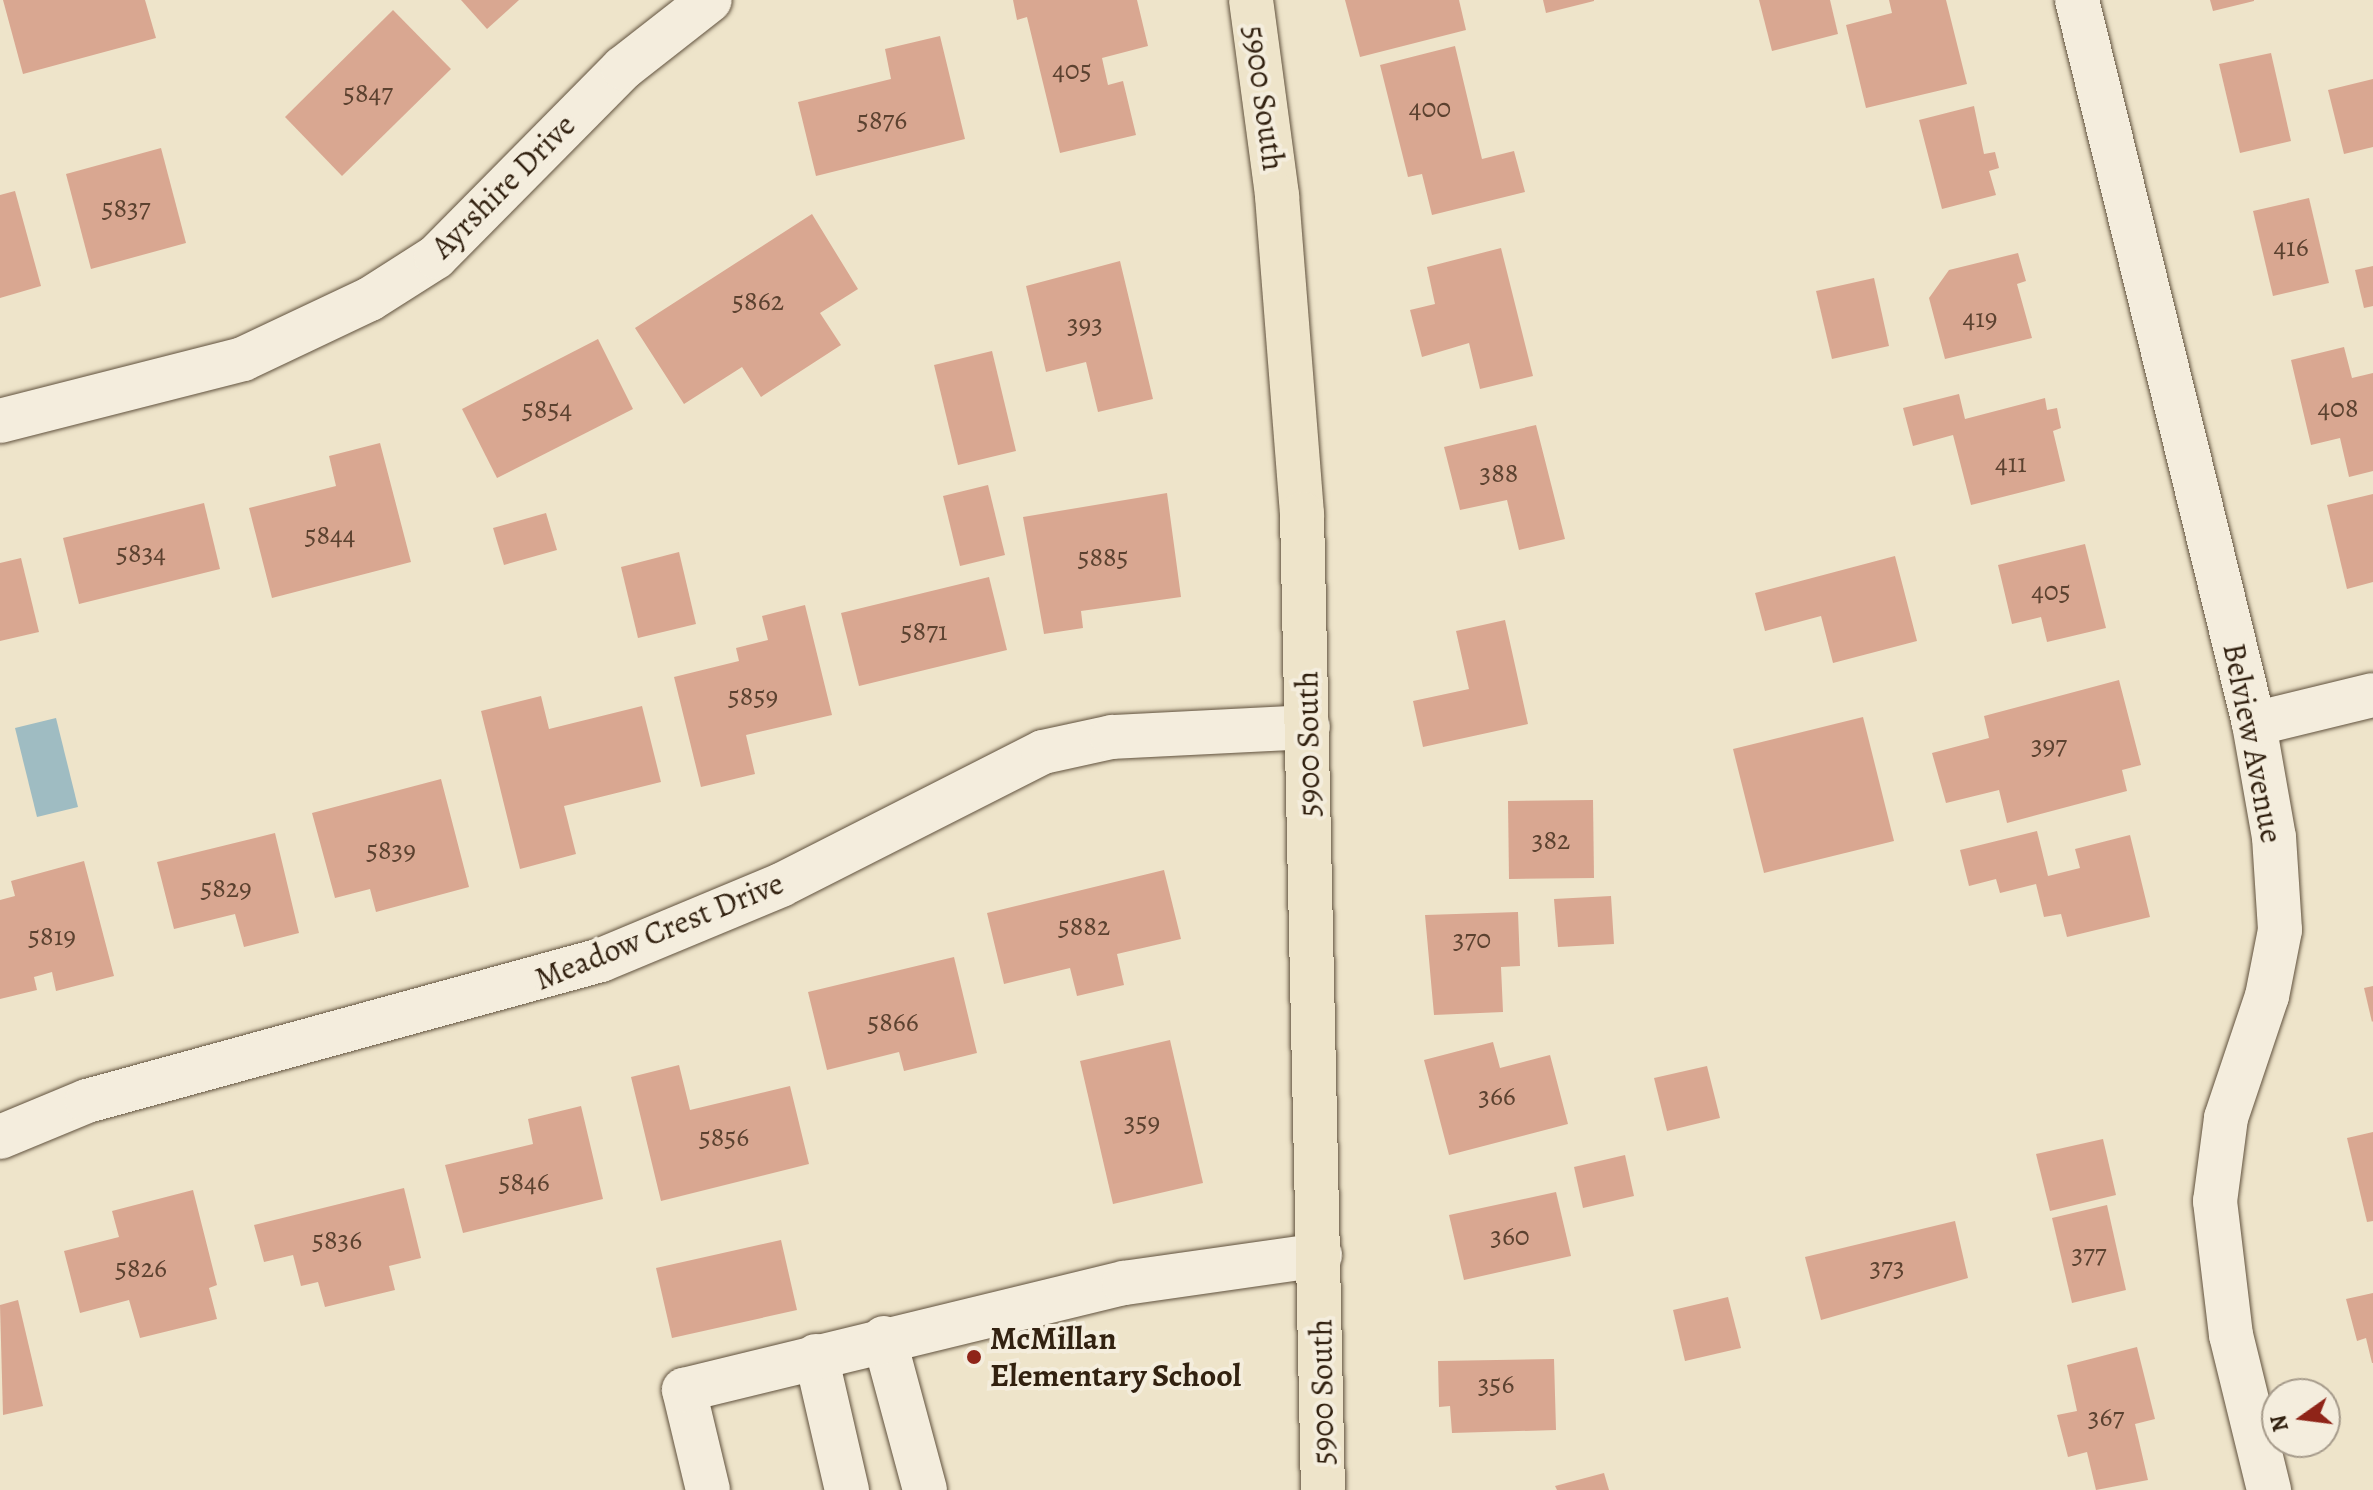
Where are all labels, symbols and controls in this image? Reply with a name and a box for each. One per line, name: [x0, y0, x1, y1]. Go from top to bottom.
street label: 5900 South: [1235, 23, 1293, 173]
house number: 405: [1052, 53, 1092, 87]
house number: 5847: [343, 76, 393, 110]
house number: 400: [1409, 91, 1451, 125]
house number: 5876: [857, 103, 907, 137]
street label: Ayrshire Drive: [423, 106, 583, 266]
house number: 5837: [101, 191, 151, 225]
house number: 416: [2273, 230, 2309, 264]
house number: 5862: [732, 284, 784, 318]
house number: 419: [1963, 301, 1997, 335]
house number: 393: [1067, 307, 1103, 341]
house number: 408: [2317, 391, 2359, 425]
house number: 5854: [522, 392, 572, 426]
house number: 411: [1995, 446, 2027, 480]
house number: 388: [1480, 456, 1518, 490]
house number: 5844: [305, 518, 355, 552]
house number: 5834: [116, 536, 166, 570]
house number: 5885: [1077, 540, 1129, 574]
house number: 405: [2031, 574, 2071, 608]
house number: 5871: [901, 614, 947, 648]
street label: Belview Avenue: [2215, 640, 2291, 846]
street label: 5900 South: [1288, 671, 1328, 817]
house number: 5859: [728, 679, 778, 713]
house number: 397: [2031, 728, 2067, 762]
house number: 382: [1532, 823, 1570, 857]
house number: 5839: [366, 833, 416, 867]
street label: Meadow Crest Drive: [529, 864, 789, 998]
house number: 5829: [200, 871, 252, 905]
house number: 5882: [1058, 909, 1110, 943]
house number: 5819: [28, 919, 76, 953]
house number: 370: [1453, 922, 1491, 956]
house number: 5866: [867, 1005, 919, 1039]
house number: 366: [1478, 1079, 1516, 1113]
house number: 359: [1124, 1105, 1160, 1139]
house number: 5856: [699, 1120, 749, 1154]
house number: 5846: [498, 1165, 550, 1199]
house number: 360: [1490, 1219, 1530, 1253]
house number: 5836: [312, 1223, 362, 1257]
house number: 377: [2071, 1237, 2107, 1271]
house number: 373: [1869, 1250, 1905, 1284]
house number: 5826: [115, 1251, 167, 1285]
street label: 5900 South: [1302, 1319, 1342, 1465]
place label: McMillan Elementary School: [990, 1320, 1241, 1395]
marker: McMillan Elementary School: [965, 1348, 983, 1366]
house number: 356: [1478, 1367, 1514, 1401]
north arrow: [2261, 1378, 2341, 1458]
house number: 367: [2088, 1400, 2124, 1434]
text: N: [2263, 1412, 2296, 1435]

